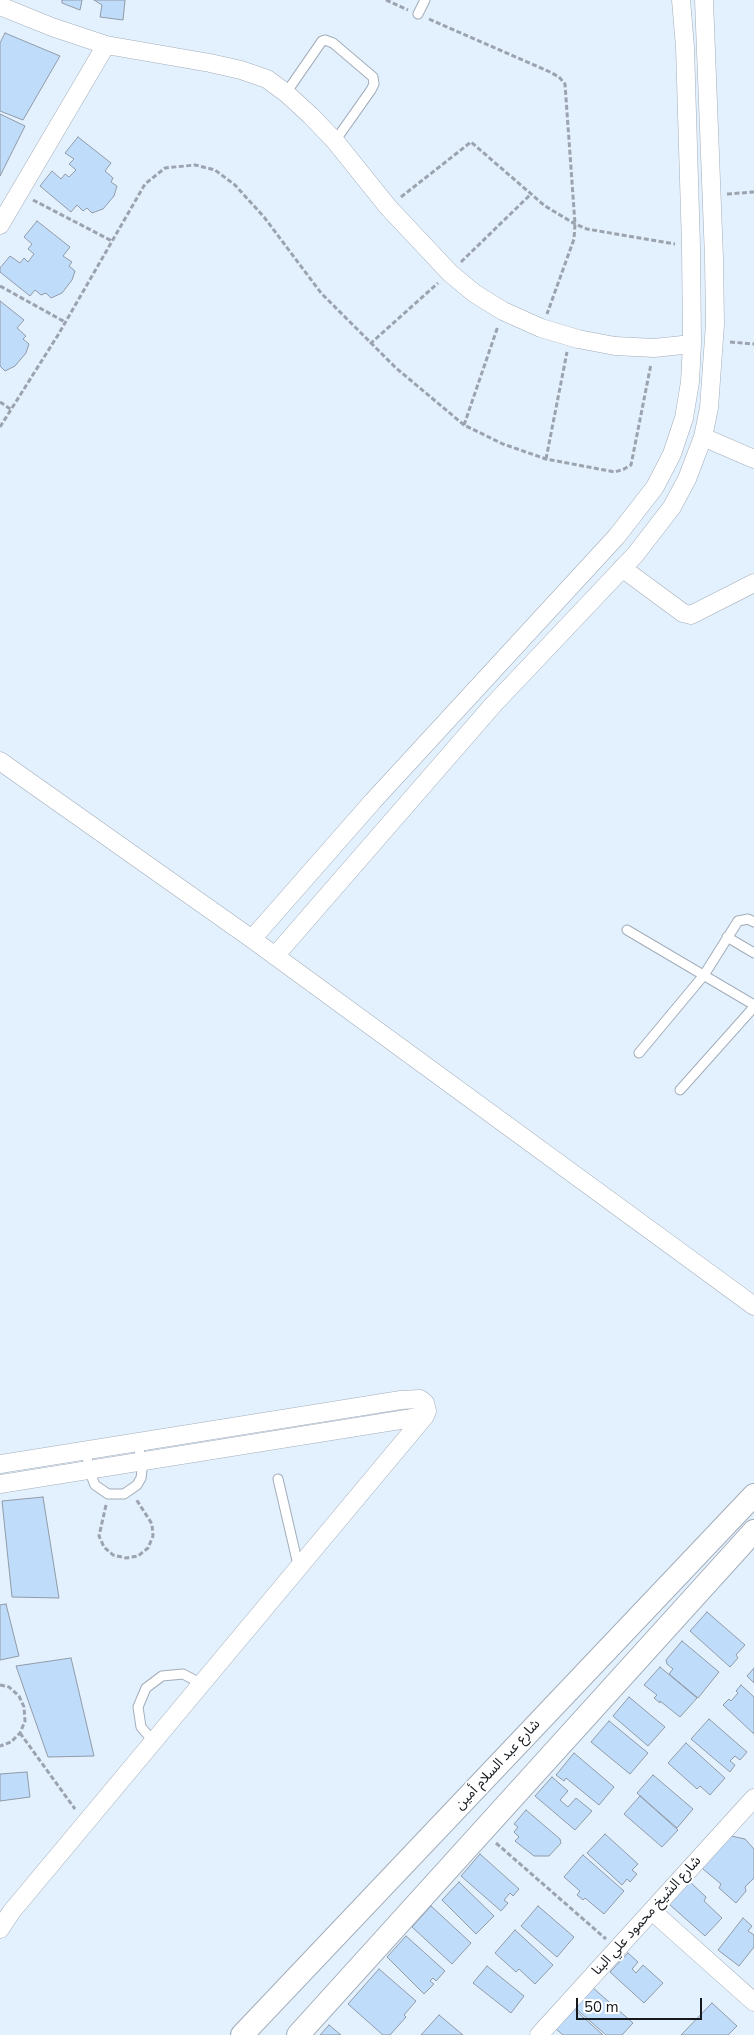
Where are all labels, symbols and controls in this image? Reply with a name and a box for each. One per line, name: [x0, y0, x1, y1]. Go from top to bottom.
street label: شارع عبد السلام أمين: [452, 1716, 544, 1814]
street label: شارع الشيخ محمود علي البنا: [589, 1853, 705, 1979]
scale bar: [579, 1988, 705, 2020]
text: 50 m: [584, 1997, 619, 2017]

